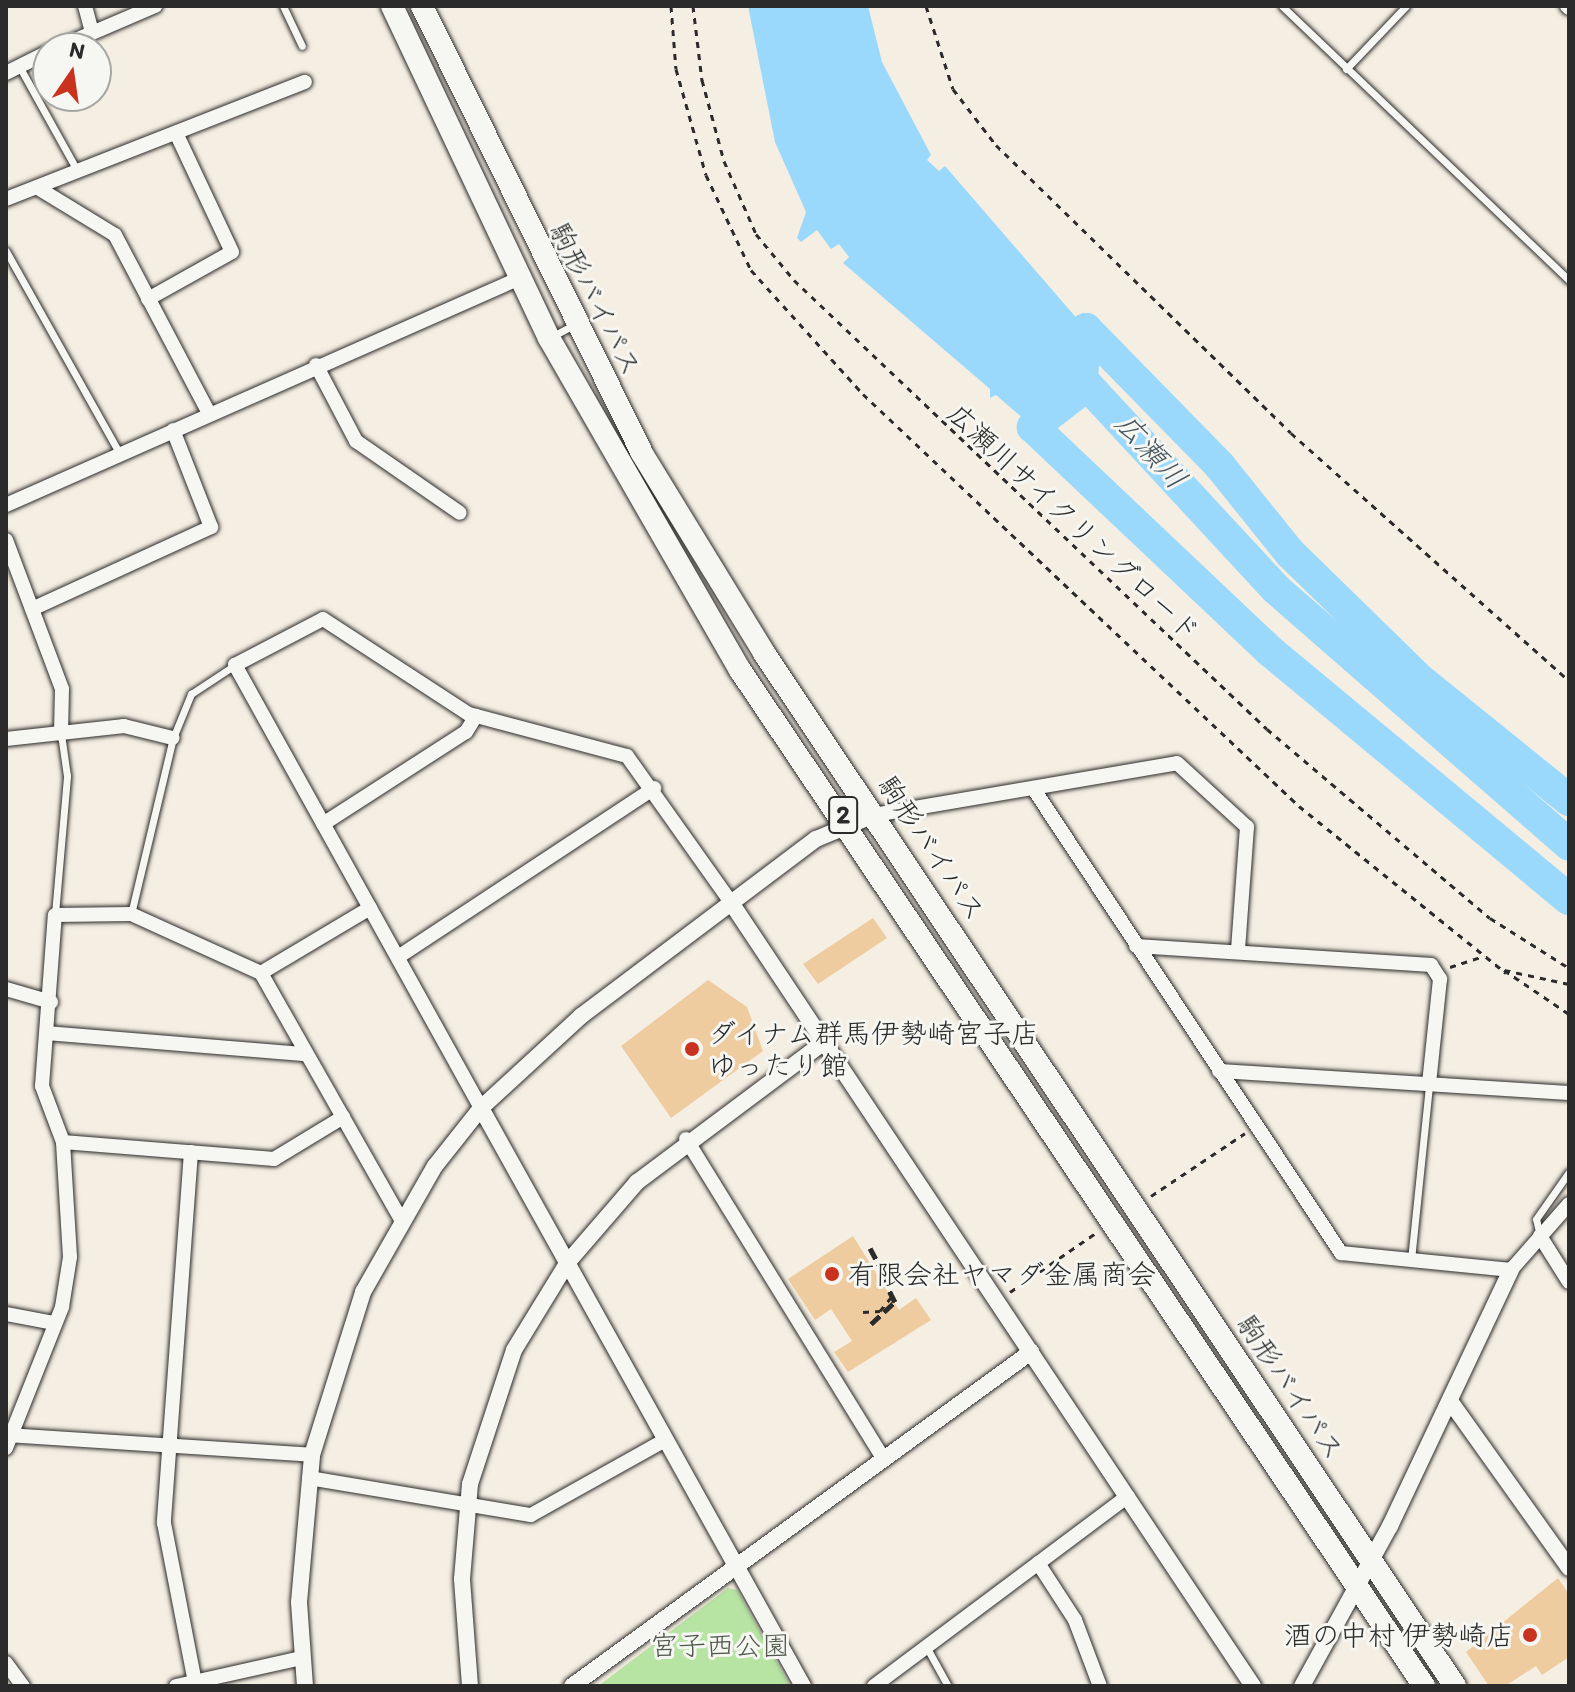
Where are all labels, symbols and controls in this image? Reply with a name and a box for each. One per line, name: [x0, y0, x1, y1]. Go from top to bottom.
north arrow: [32, 32, 112, 112]
text: N: [67, 35, 87, 65]
street label: 駒形バイパス: [543, 217, 649, 381]
street label: 広瀬川サイクリングロード: [940, 395, 1208, 649]
water label: 広瀬川: [1108, 406, 1194, 496]
street label: 駒形バイパス: [871, 769, 993, 927]
road number: 2: [827, 793, 859, 837]
place label: ダイナム群馬伊勢崎宮子店 ゆったり館: [708, 1016, 1044, 1082]
marker: ダイナム群馬伊勢崎宮子店 ゆったり館: [683, 1040, 701, 1058]
place label: 有限会社ヤマダ金属商会: [848, 1257, 1156, 1291]
marker: 有限会社ヤマダ金属商会: [823, 1265, 841, 1283]
street label: 駒形バイパス: [1230, 1308, 1352, 1466]
place label: 酒の中村 伊勢崎店: [1284, 1618, 1514, 1652]
marker: 酒の中村 伊勢崎店: [1521, 1626, 1539, 1644]
park label: 宮子西公園: [650, 1628, 790, 1662]

